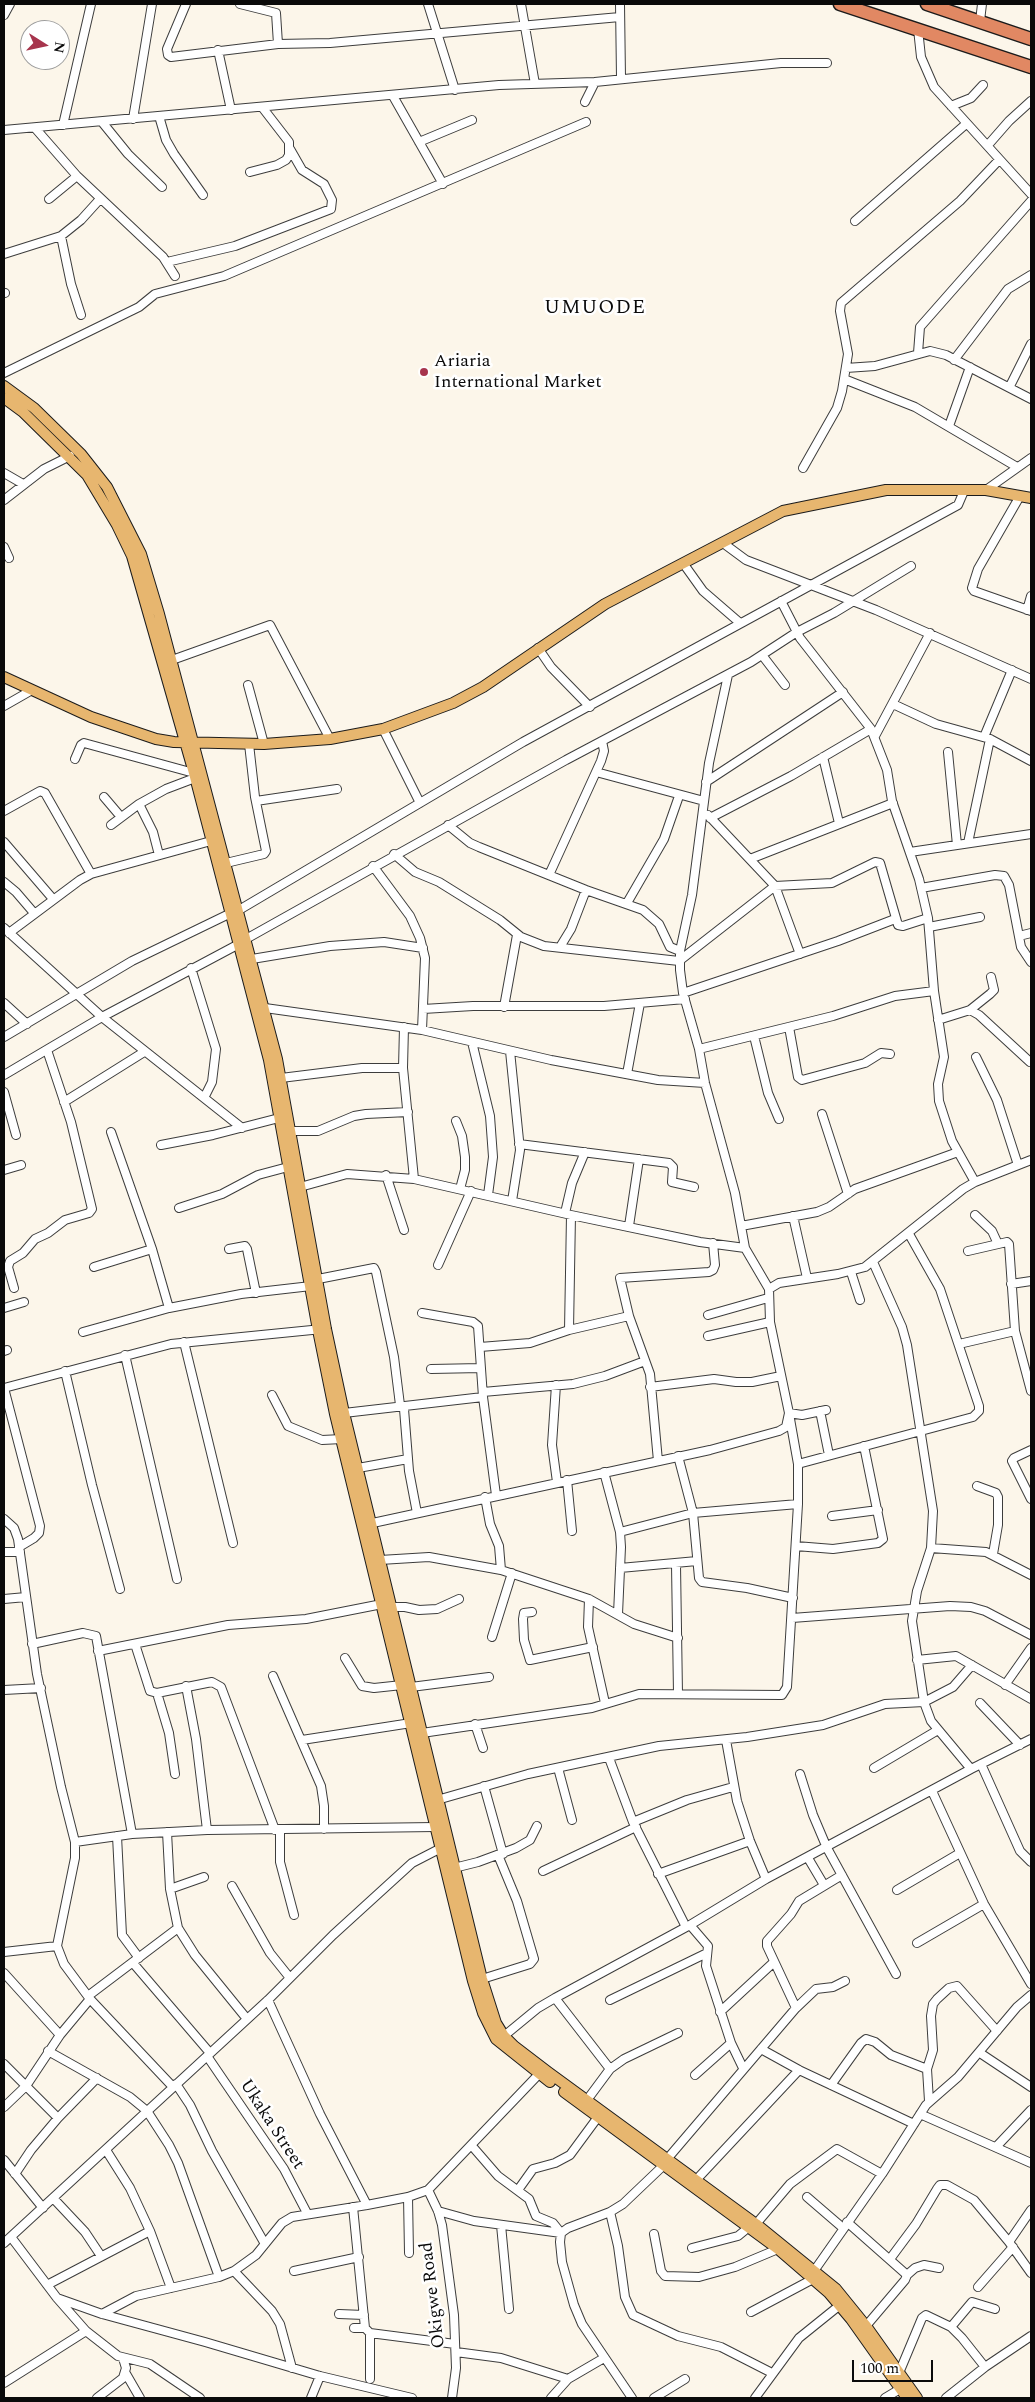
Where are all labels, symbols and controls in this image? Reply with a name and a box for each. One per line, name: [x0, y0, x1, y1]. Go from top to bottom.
north arrow: [20, 20, 70, 70]
text: N: [48, 40, 71, 55]
district label: UMUODE: [543, 297, 647, 321]
place label: Ariaria International Market: [434, 351, 602, 394]
marker: Ariaria International Market: [418, 366, 430, 378]
street label: Ukaka Street: [234, 2076, 308, 2174]
street label: Okigwe Road: [417, 2241, 451, 2349]
scale bar: [855, 2350, 936, 2382]
text: 100 m: [860, 2357, 899, 2380]

